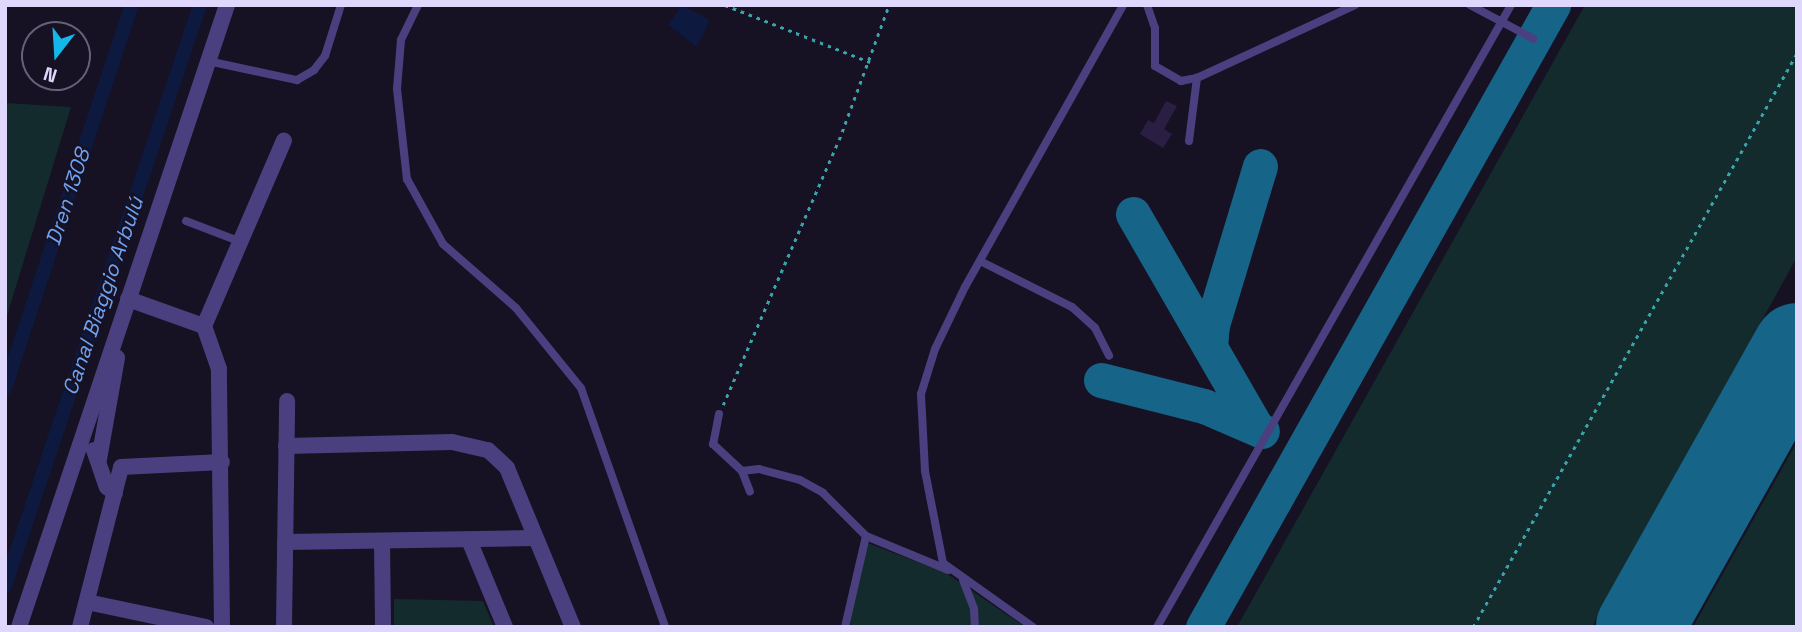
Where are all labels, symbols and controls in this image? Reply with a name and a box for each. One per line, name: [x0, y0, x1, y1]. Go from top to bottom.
north arrow: [21, 21, 91, 91]
text: N: [41, 61, 60, 88]
water label: Dren 1308: [41, 145, 95, 249]
water label: Canal Biaggio Arbulú: [57, 194, 149, 398]

